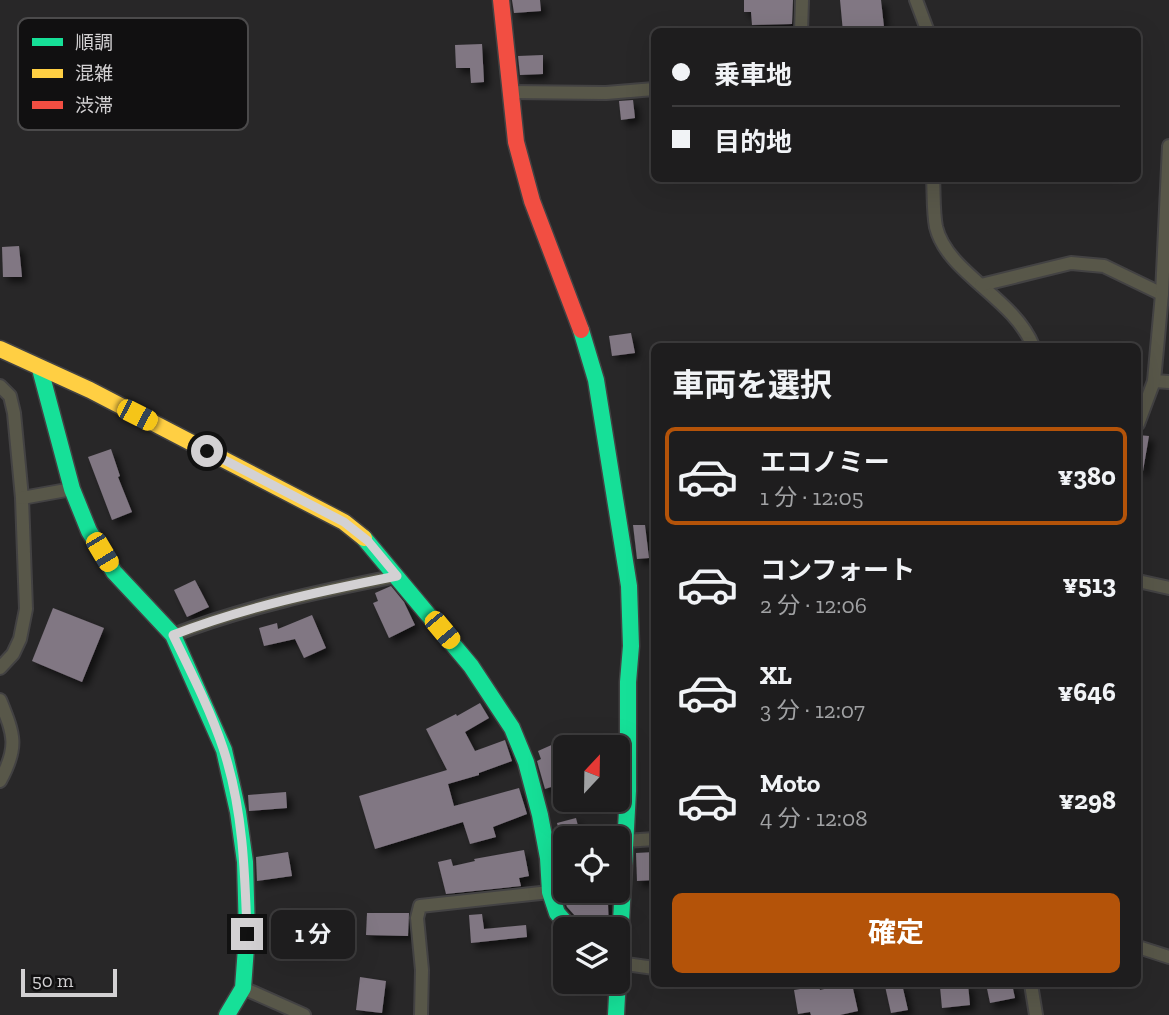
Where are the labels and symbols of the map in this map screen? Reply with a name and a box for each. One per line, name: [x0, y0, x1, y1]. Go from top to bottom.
legend: [18, 18, 248, 130]
text: 順調: [75, 31, 113, 54]
text: 混雑: [75, 62, 113, 85]
text: 渋滞: [75, 94, 113, 117]
car: [114, 396, 161, 434]
route start: [191, 435, 223, 467]
car: [83, 529, 122, 575]
car: [421, 607, 464, 653]
north arrow: [553, 735, 630, 812]
callout: 1 分: [272, 909, 356, 958]
route end: [231, 918, 263, 950]
scale bar: [21, 966, 117, 998]

